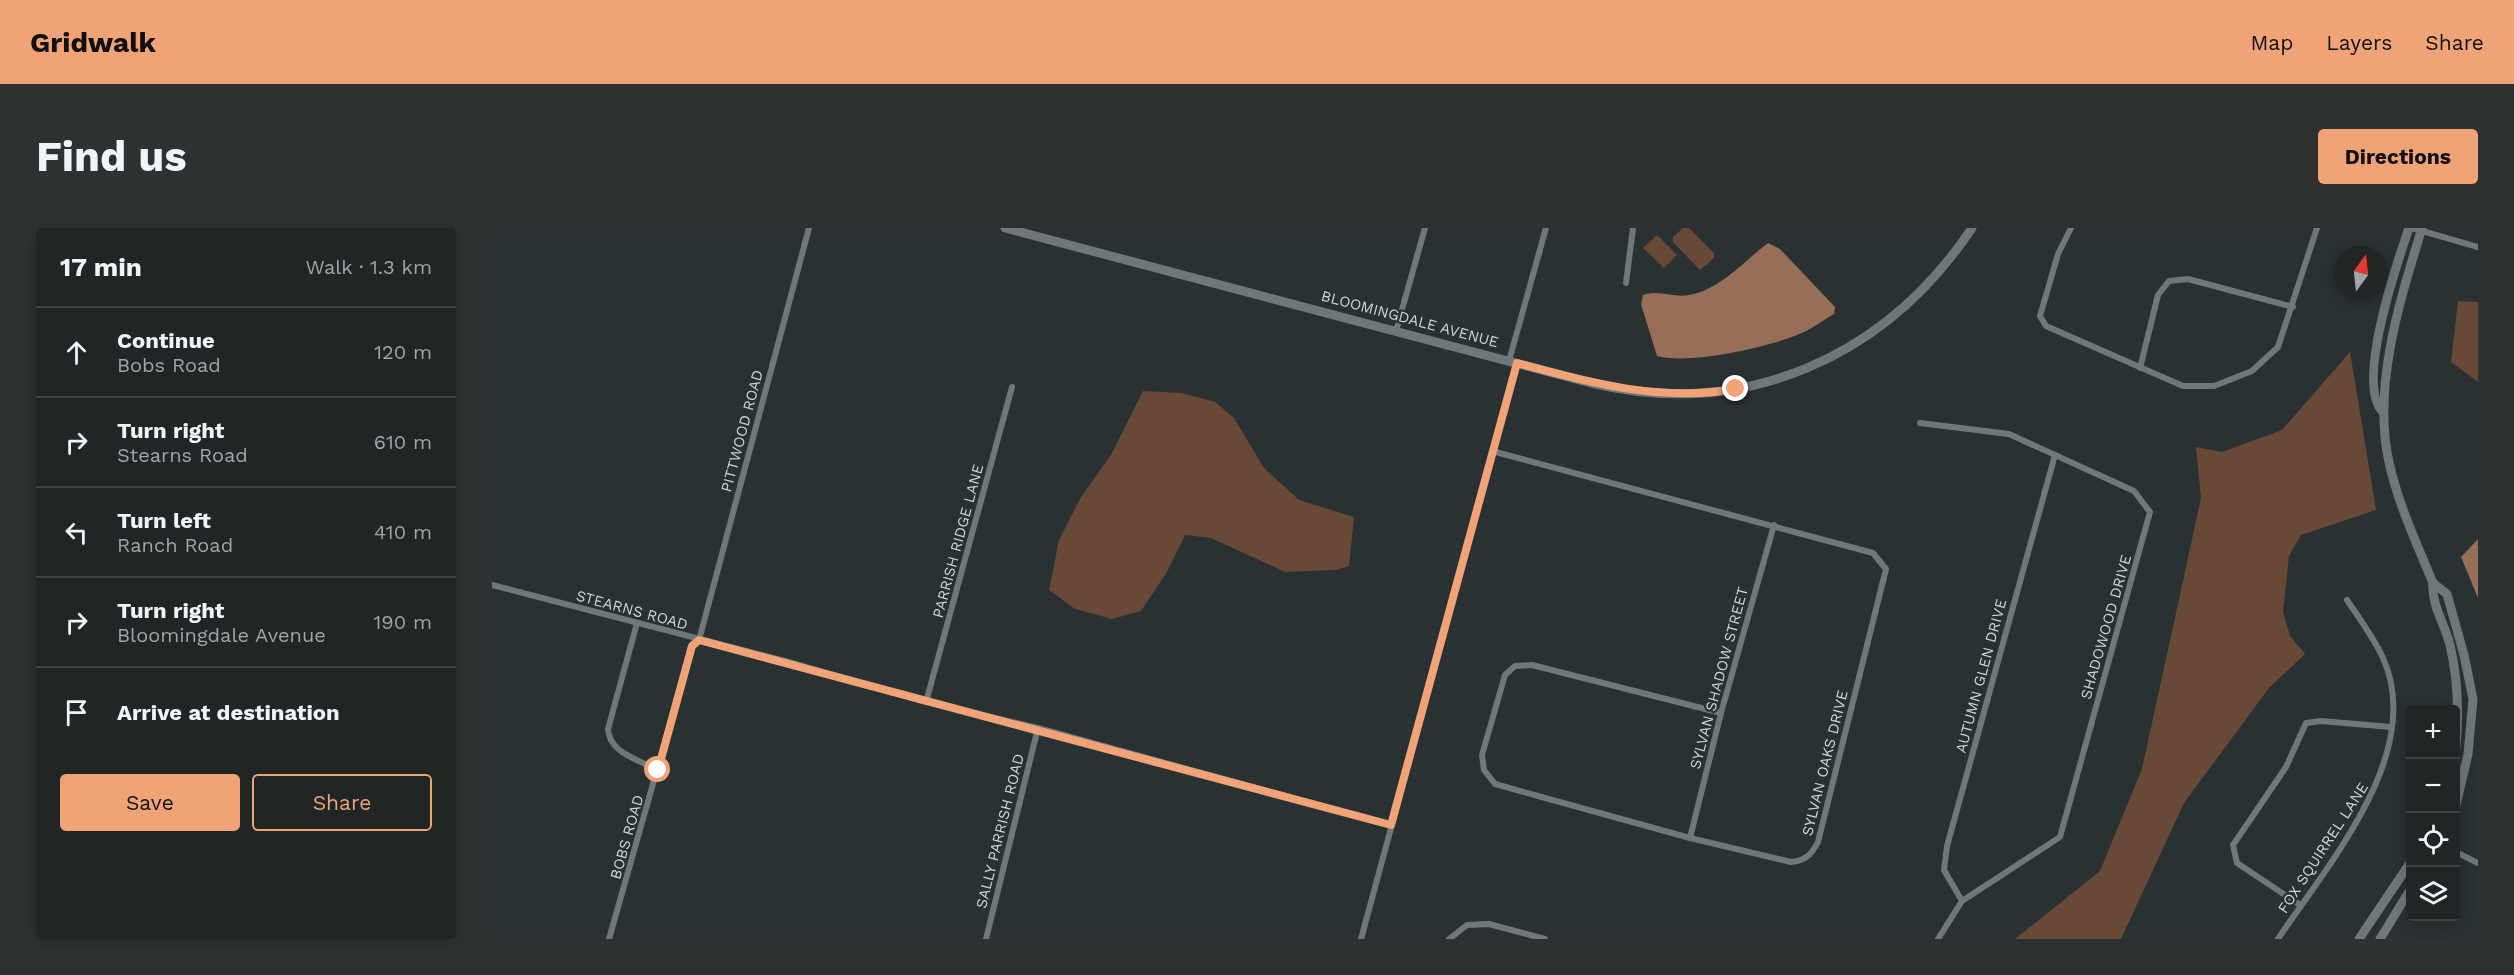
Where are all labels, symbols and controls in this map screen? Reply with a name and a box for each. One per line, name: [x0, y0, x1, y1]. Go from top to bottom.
text: Gridwalk: [30, 26, 156, 59]
text: Map: [2250, 30, 2293, 55]
text: Layers: [2326, 30, 2392, 55]
text: Share: [2425, 30, 2484, 55]
button: Directions: [2318, 129, 2478, 184]
text: Find us: [36, 132, 187, 181]
north arrow: [2334, 246, 2388, 300]
text: 17 min: [60, 252, 142, 282]
text: Walk · 1.3 km: [305, 255, 432, 279]
street label: BLOOMINGDALE AVENUE: [1319, 287, 1501, 351]
text: Continue: [117, 328, 215, 353]
icon: ahead: [60, 336, 93, 369]
text: 120 m: [374, 340, 432, 364]
text: Bobs Road: [117, 353, 221, 377]
street label: PITTWOOD ROAD: [717, 368, 767, 494]
route end: [1722, 375, 1748, 401]
text: Turn right: [117, 418, 224, 443]
icon: right: [60, 426, 93, 459]
text: 610 m: [374, 430, 432, 454]
text: Stearns Road: [117, 443, 248, 467]
street label: PARRISH RIDGE LANE: [929, 462, 987, 620]
text: Turn left: [117, 508, 211, 533]
icon: left: [60, 516, 93, 549]
text: 410 m: [374, 520, 432, 544]
text: Ranch Road: [117, 533, 233, 557]
street label: SHADOWOOD DRIVE: [2077, 553, 2135, 701]
street label: SYLVAN SHADOW STREET: [1686, 585, 1752, 771]
street label: STEARNS ROAD: [574, 586, 690, 634]
street label: AUTUMN GLEN DRIVE: [1952, 597, 2010, 755]
text: Turn right: [117, 598, 224, 623]
icon: right: [60, 606, 93, 639]
text: 190 m: [374, 610, 432, 634]
text: Bloomingdale Avenue: [117, 623, 326, 647]
street label: SYLVAN OAKS DRIVE: [1798, 688, 1852, 838]
icon: arrive: [60, 696, 93, 729]
text: Arrive at destination: [117, 700, 340, 725]
map controls: [2406, 705, 2460, 921]
button: +: [2406, 705, 2460, 759]
street label: SALLY PARRISH ROAD: [972, 752, 1028, 910]
route start: [644, 756, 670, 782]
button: −: [2406, 759, 2460, 813]
button: Save: [60, 774, 240, 831]
button: Share: [252, 774, 432, 831]
street label: FOX SQUIRREL LANE: [2274, 779, 2372, 917]
street label: BOBS ROAD: [606, 793, 648, 881]
button: locate: [2406, 813, 2460, 867]
button: layers: [2406, 867, 2460, 921]

